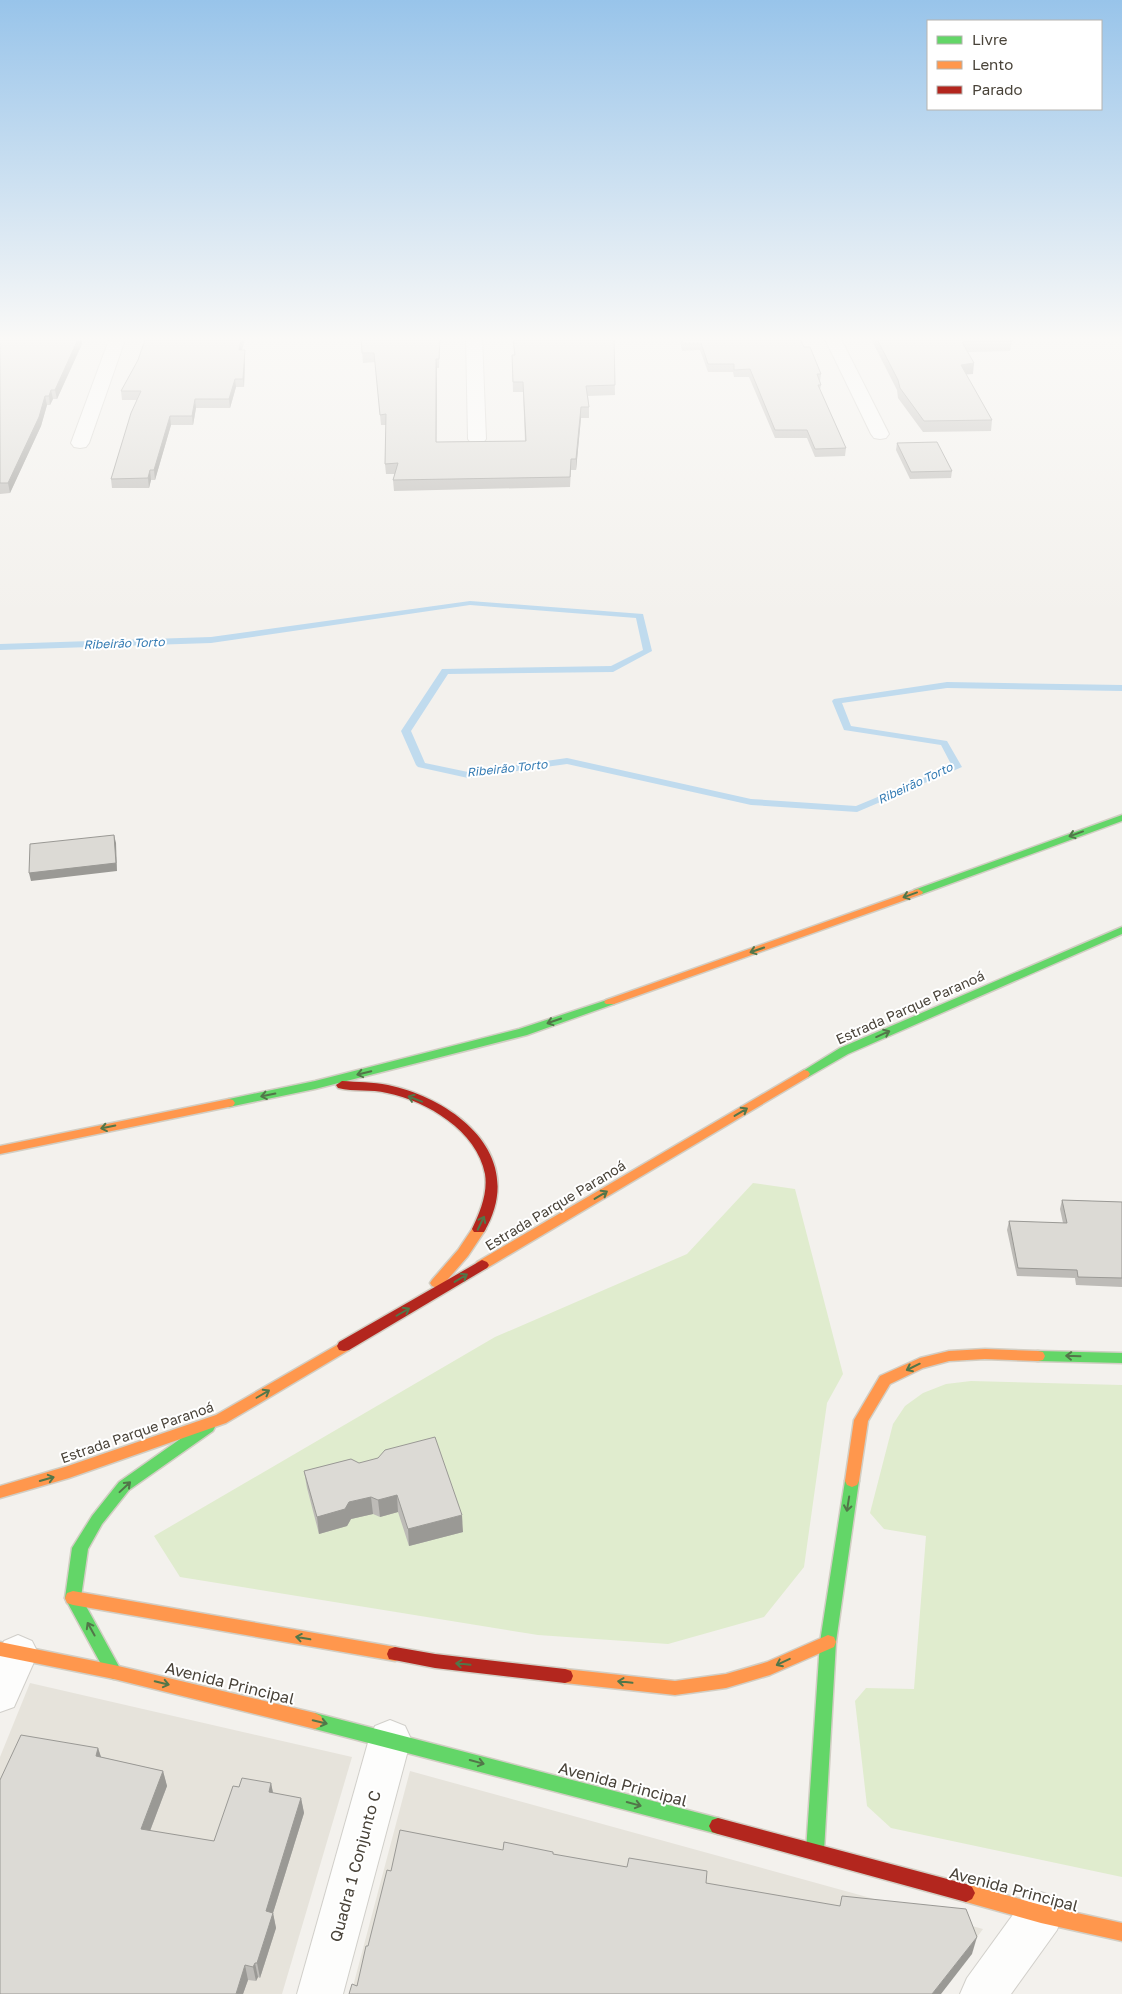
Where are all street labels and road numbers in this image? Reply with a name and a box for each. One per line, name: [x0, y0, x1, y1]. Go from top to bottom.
street label: Estrada Parque Paranoá: [833, 967, 987, 1047]
street label: Estrada Parque Paranoá: [482, 1156, 628, 1254]
street label: Estrada Parque Paranoá: [58, 1398, 216, 1466]
street label: Avenida Principal: [163, 1657, 297, 1709]
street label: Avenida Principal: [556, 1757, 690, 1811]
street label: Quadra 1 Conjunto C: [325, 1788, 385, 1944]
street label: Avenida Principal: [947, 1862, 1081, 1916]

